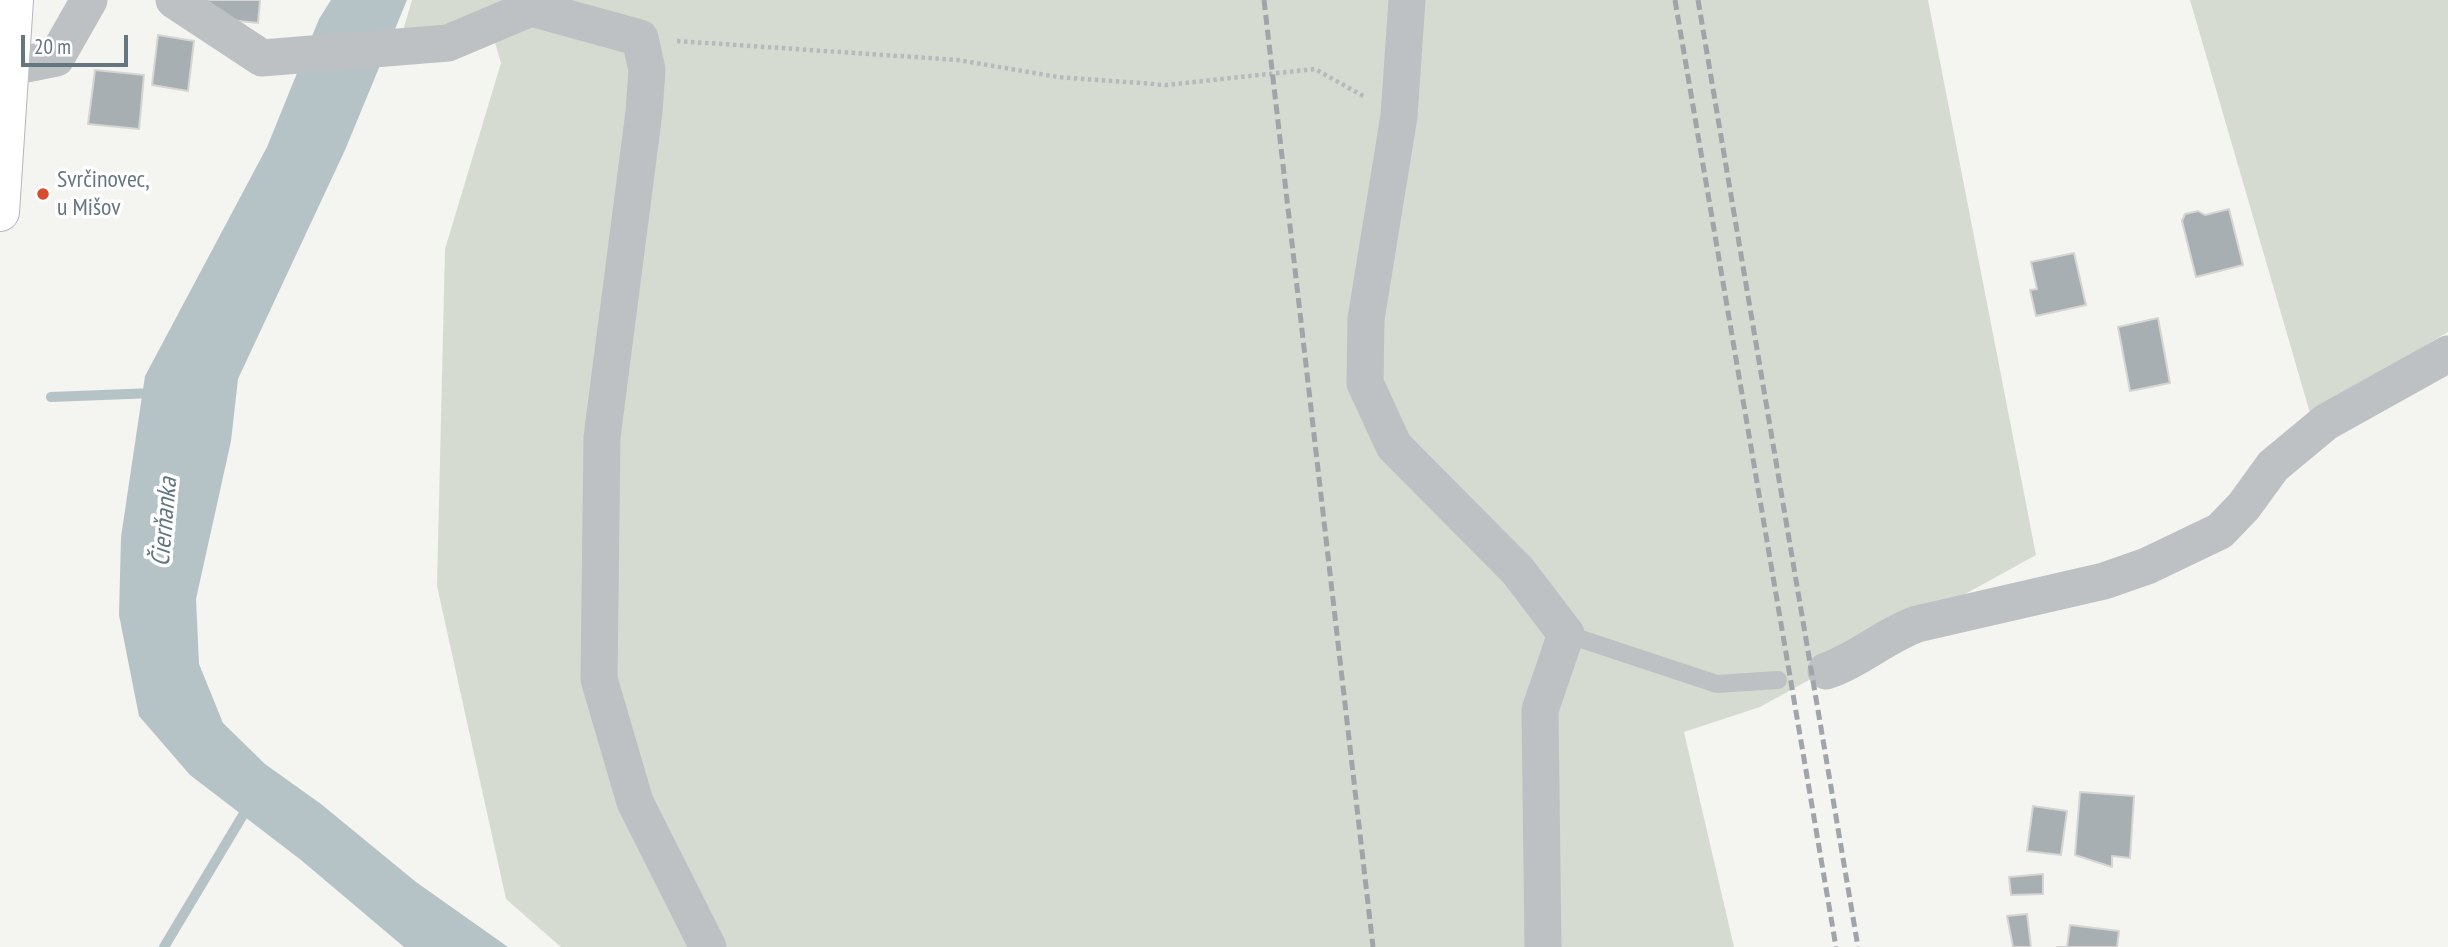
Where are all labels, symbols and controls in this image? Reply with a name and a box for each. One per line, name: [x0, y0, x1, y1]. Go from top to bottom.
scale bar: [24, 21, 131, 65]
text: 20 m: [34, 33, 71, 60]
place label: Svrčinovec, u Mišov: [57, 166, 150, 222]
marker: Svrčinovec, u Mišov: [35, 186, 51, 202]
water label: Čierňanka: [146, 476, 184, 568]

